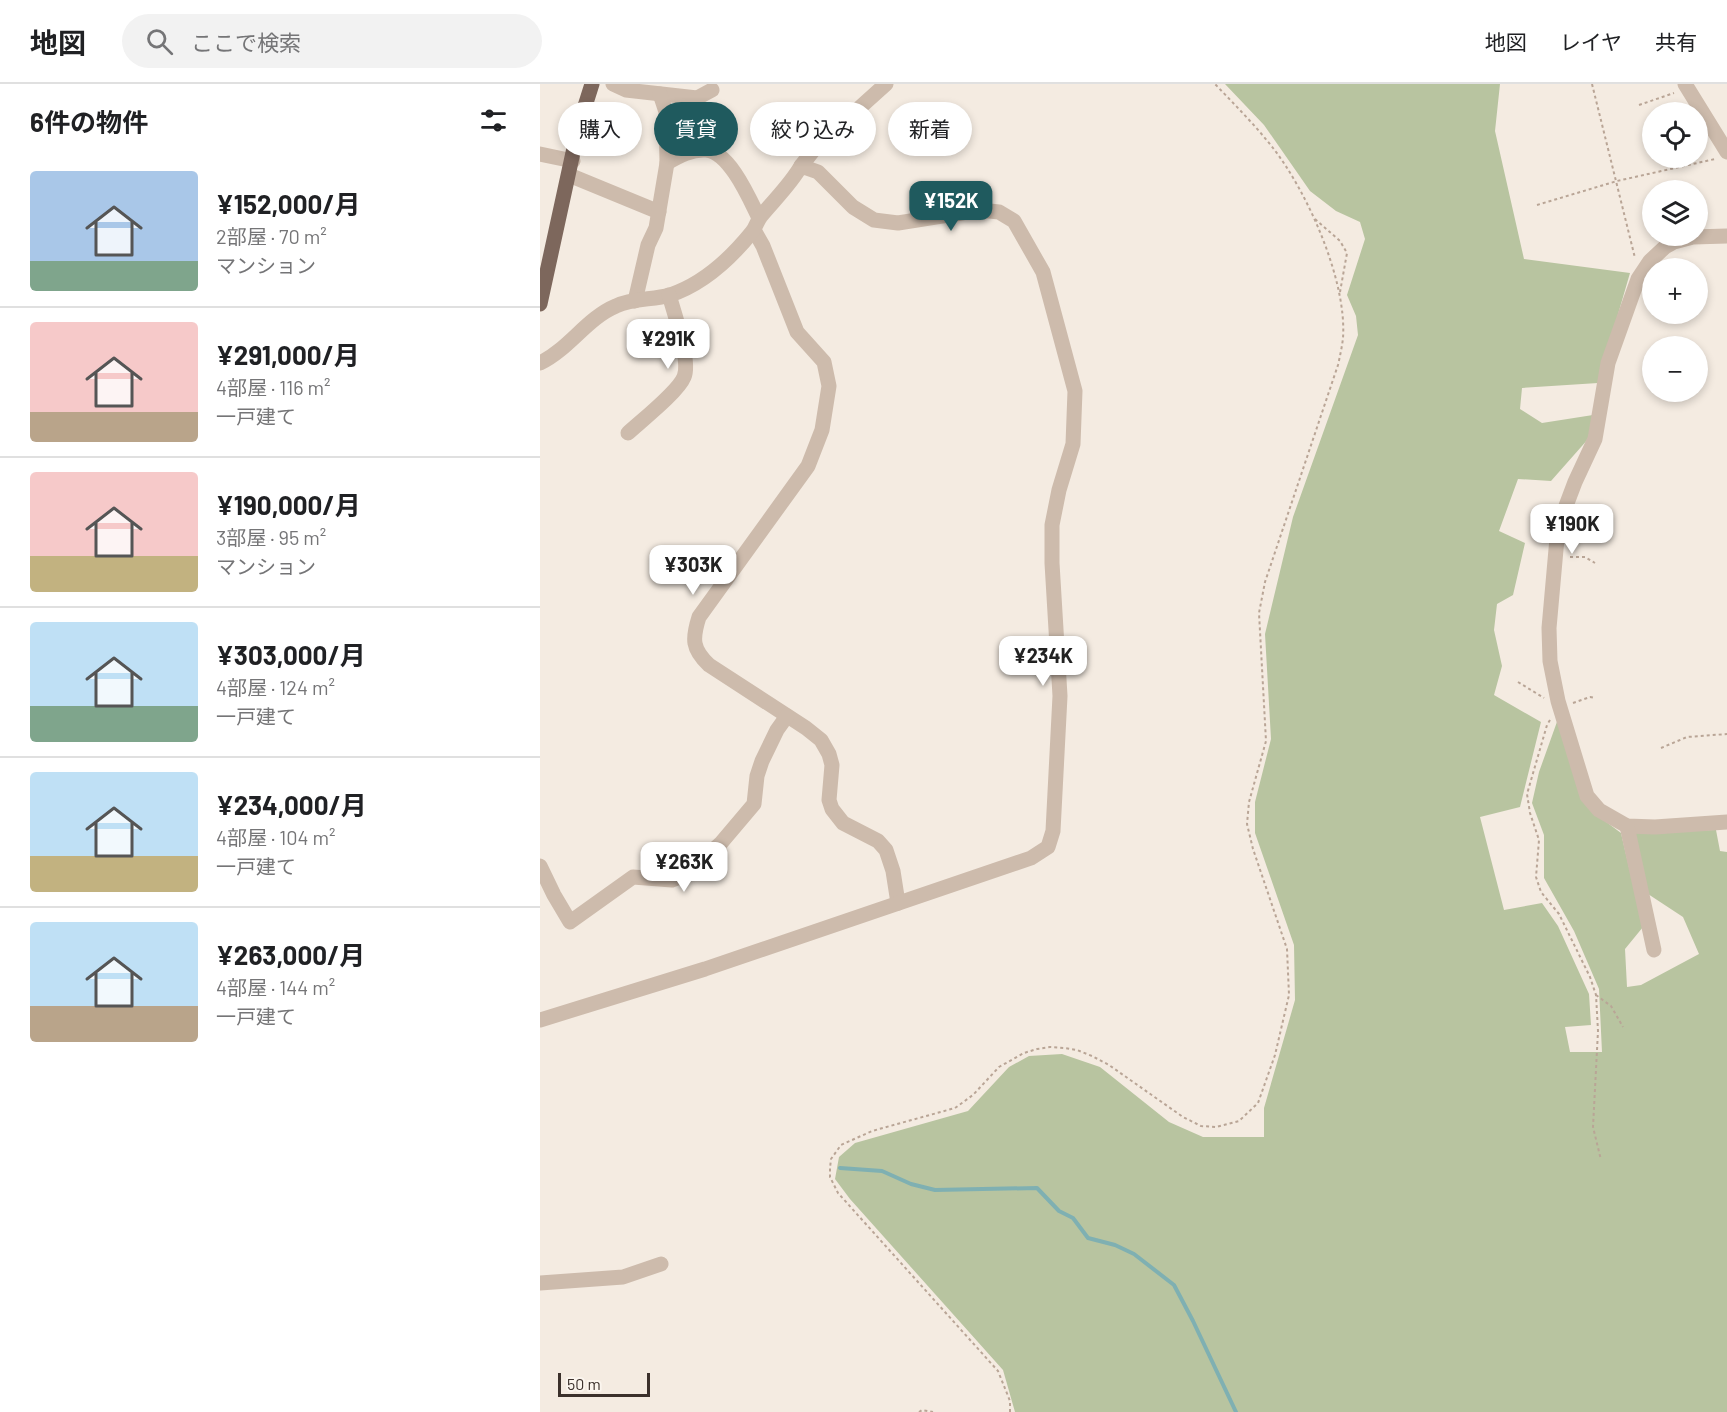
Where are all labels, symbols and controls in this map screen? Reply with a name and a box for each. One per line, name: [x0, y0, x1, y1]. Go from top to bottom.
search box: [122, 14, 542, 68]
text: 地図: [30, 25, 86, 59]
icon: search: [143, 25, 176, 58]
text: ここで検索: [191, 29, 301, 55]
text: 地図: [1485, 29, 1527, 54]
text: レイヤ: [1560, 29, 1622, 54]
text: 共有: [1655, 29, 1697, 54]
chip: 購入: [558, 102, 642, 156]
chip: 賃貸: [654, 102, 738, 156]
chip: 絞り込み: [750, 102, 876, 156]
chip: 新着: [888, 102, 972, 156]
map controls: [1642, 102, 1708, 402]
button: locate: [1642, 102, 1708, 168]
icon: filters: [477, 104, 510, 137]
text: 6件の物件: [30, 106, 148, 137]
button: layers: [1642, 180, 1708, 246]
pin: ¥152K: [909, 181, 993, 232]
text: ¥152,000/月: [216, 188, 361, 219]
text: ¥152K: [923, 188, 979, 212]
icon: home: [78, 195, 150, 267]
text: 2部屋 · 70 m²: [216, 224, 327, 248]
text: マンション: [216, 253, 316, 277]
button: +: [1642, 258, 1708, 324]
pin: ¥291K: [626, 319, 710, 370]
text: ¥291K: [641, 326, 695, 350]
button: −: [1642, 336, 1708, 402]
text: ¥291,000/月: [216, 339, 360, 370]
icon: home: [78, 346, 150, 418]
text: 4部屋 · 116 m²: [216, 375, 331, 399]
text: 一戸建て: [216, 404, 296, 428]
text: ¥190,000/月: [216, 489, 361, 520]
icon: home: [78, 496, 150, 568]
pin: ¥190K: [1530, 504, 1614, 555]
text: ¥190K: [1544, 511, 1600, 535]
text: 3部屋 · 95 m²: [216, 525, 326, 549]
pin: ¥303K: [651, 545, 735, 596]
text: ¥303K: [663, 552, 723, 576]
text: マンション: [216, 554, 316, 578]
pin: ¥234K: [1001, 636, 1085, 687]
text: ¥303,000/月: [216, 639, 366, 670]
text: ¥234K: [1013, 643, 1073, 667]
icon: home: [78, 646, 150, 718]
text: 4部屋 · 124 m²: [216, 675, 335, 699]
text: 一戸建て: [216, 704, 296, 728]
text: ¥234,000/月: [216, 789, 367, 820]
icon: home: [78, 796, 150, 868]
text: 4部屋 · 104 m²: [216, 825, 336, 849]
pin: ¥263K: [642, 842, 726, 893]
text: ¥263K: [655, 849, 713, 873]
text: 一戸建て: [216, 854, 296, 878]
text: ¥263,000/月: [216, 939, 365, 970]
icon: home: [78, 946, 150, 1018]
text: 4部屋 · 144 m²: [216, 975, 335, 999]
text: 一戸建て: [216, 1004, 296, 1028]
scale bar: [558, 1370, 650, 1398]
text: 50 m: [567, 1374, 601, 1393]

